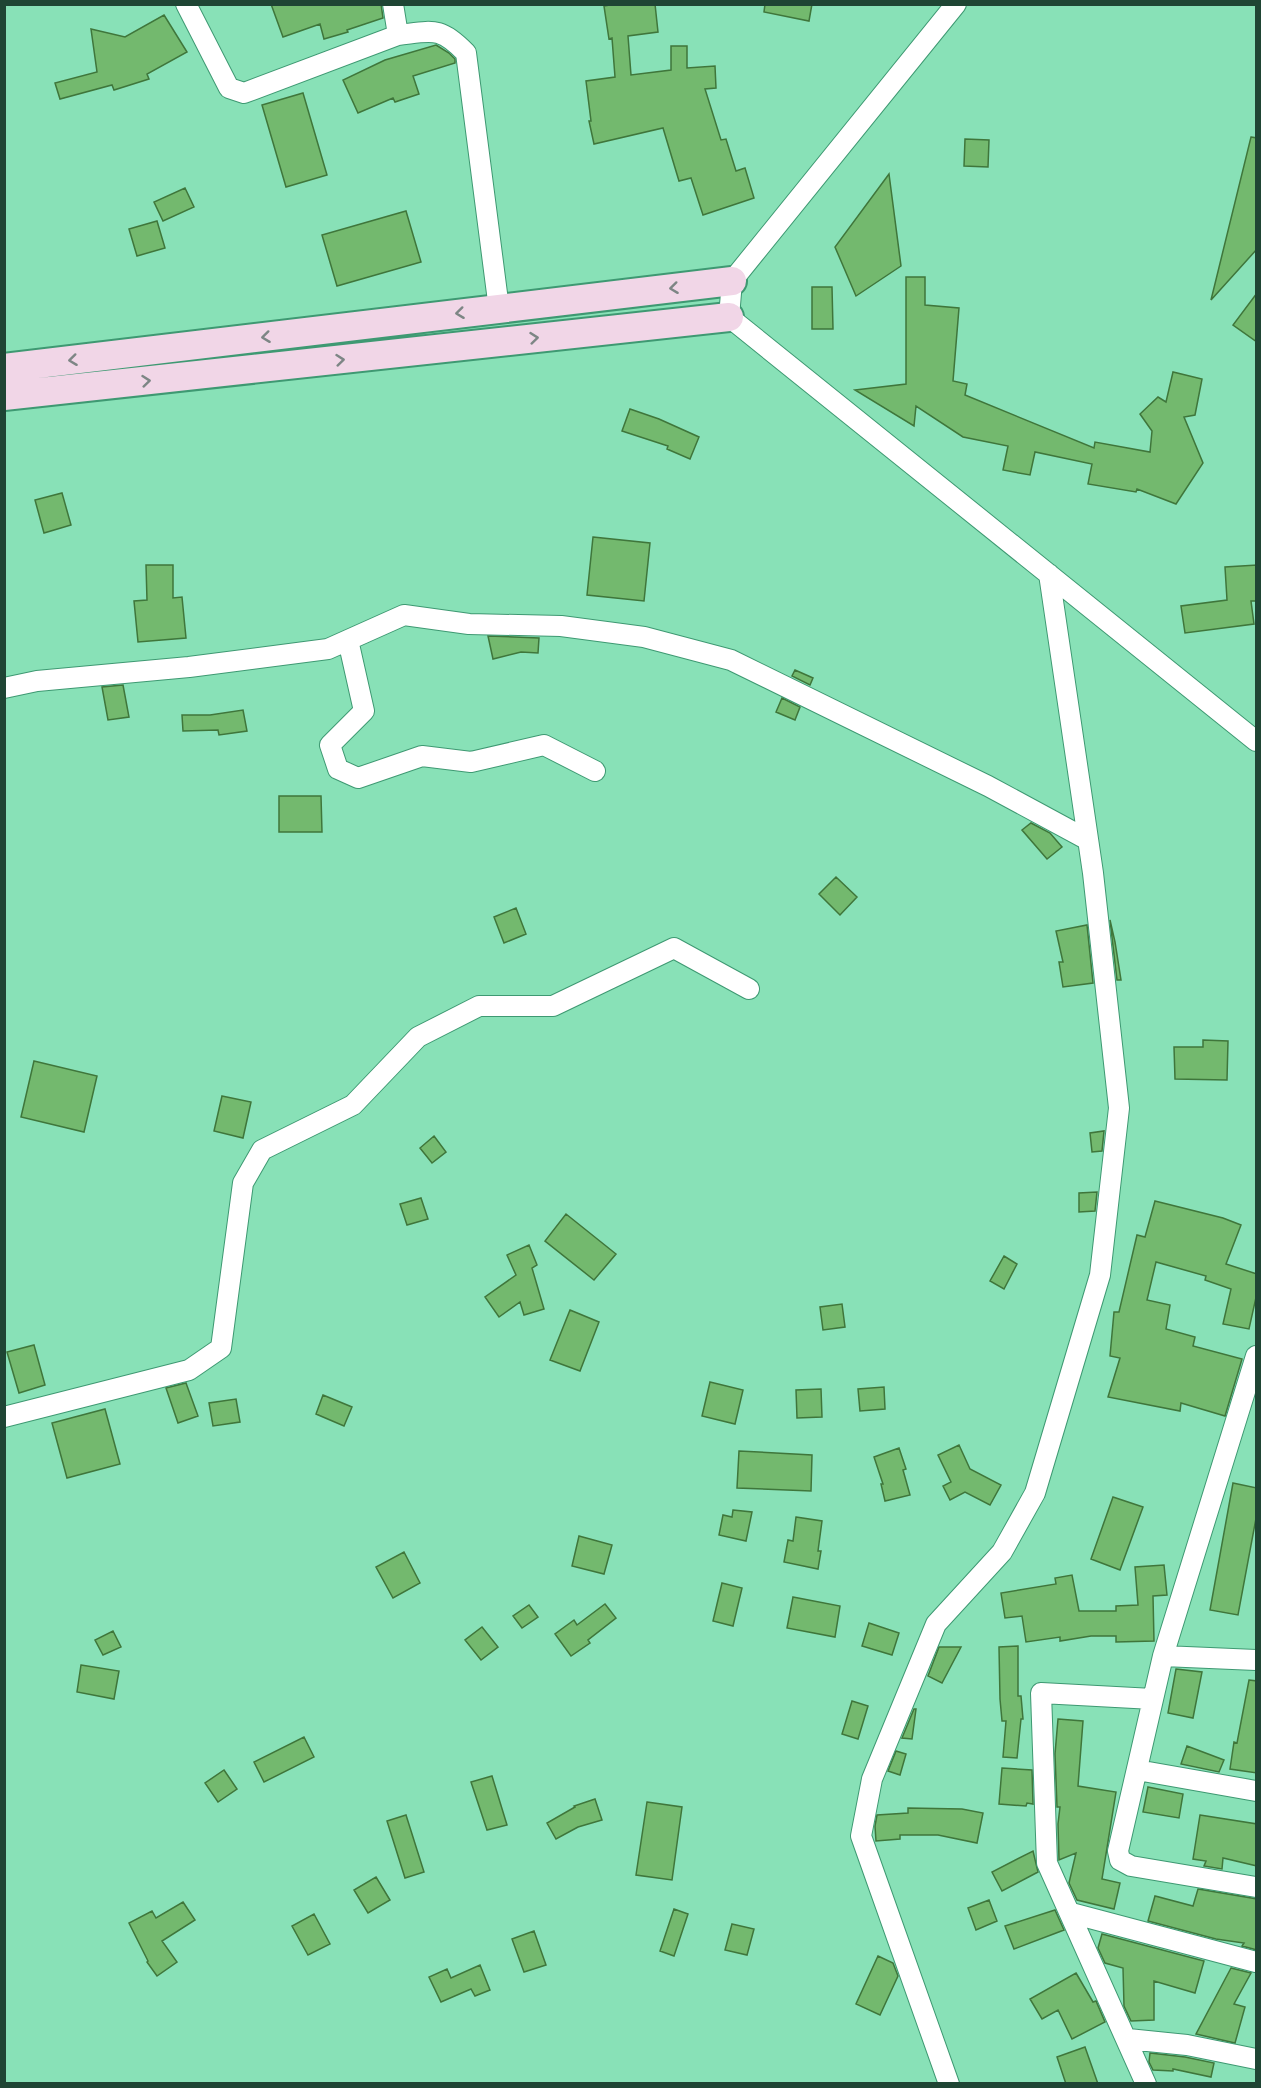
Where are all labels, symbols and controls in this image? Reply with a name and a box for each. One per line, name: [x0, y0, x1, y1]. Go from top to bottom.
one-way arrow: [670, 281, 679, 294]
one-way arrow: [455, 307, 464, 319]
one-way arrow: [262, 330, 271, 342]
one-way arrow: [529, 332, 538, 345]
one-way arrow: [68, 353, 77, 365]
one-way arrow: [335, 354, 345, 366]
one-way arrow: [142, 375, 151, 388]

